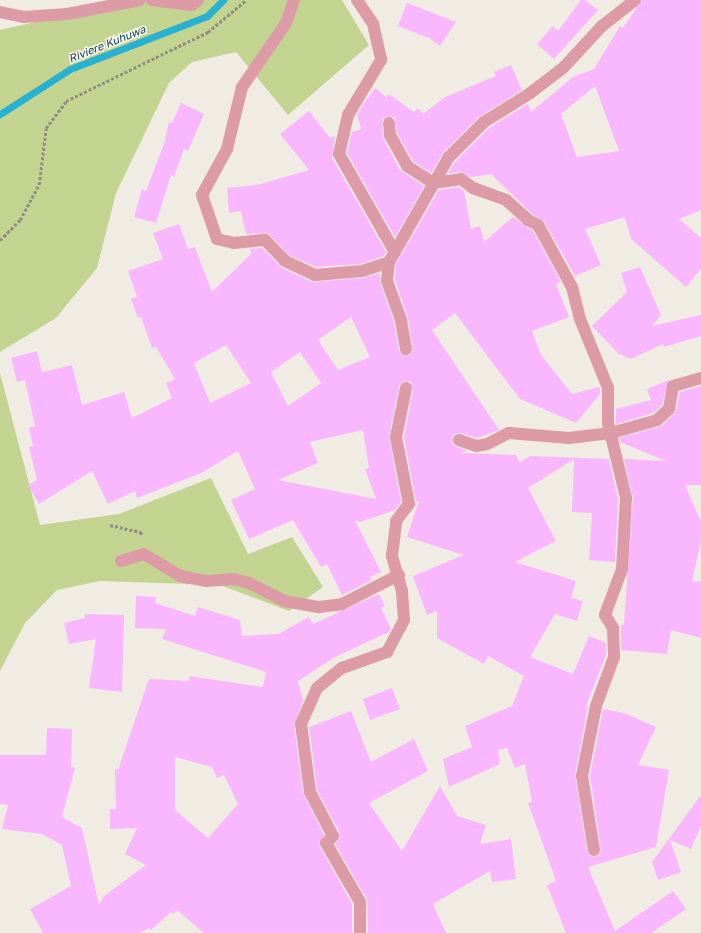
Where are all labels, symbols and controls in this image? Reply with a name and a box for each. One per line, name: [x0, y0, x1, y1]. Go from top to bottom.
water label: Riviere Kuhuwa: [67, 23, 147, 65]

